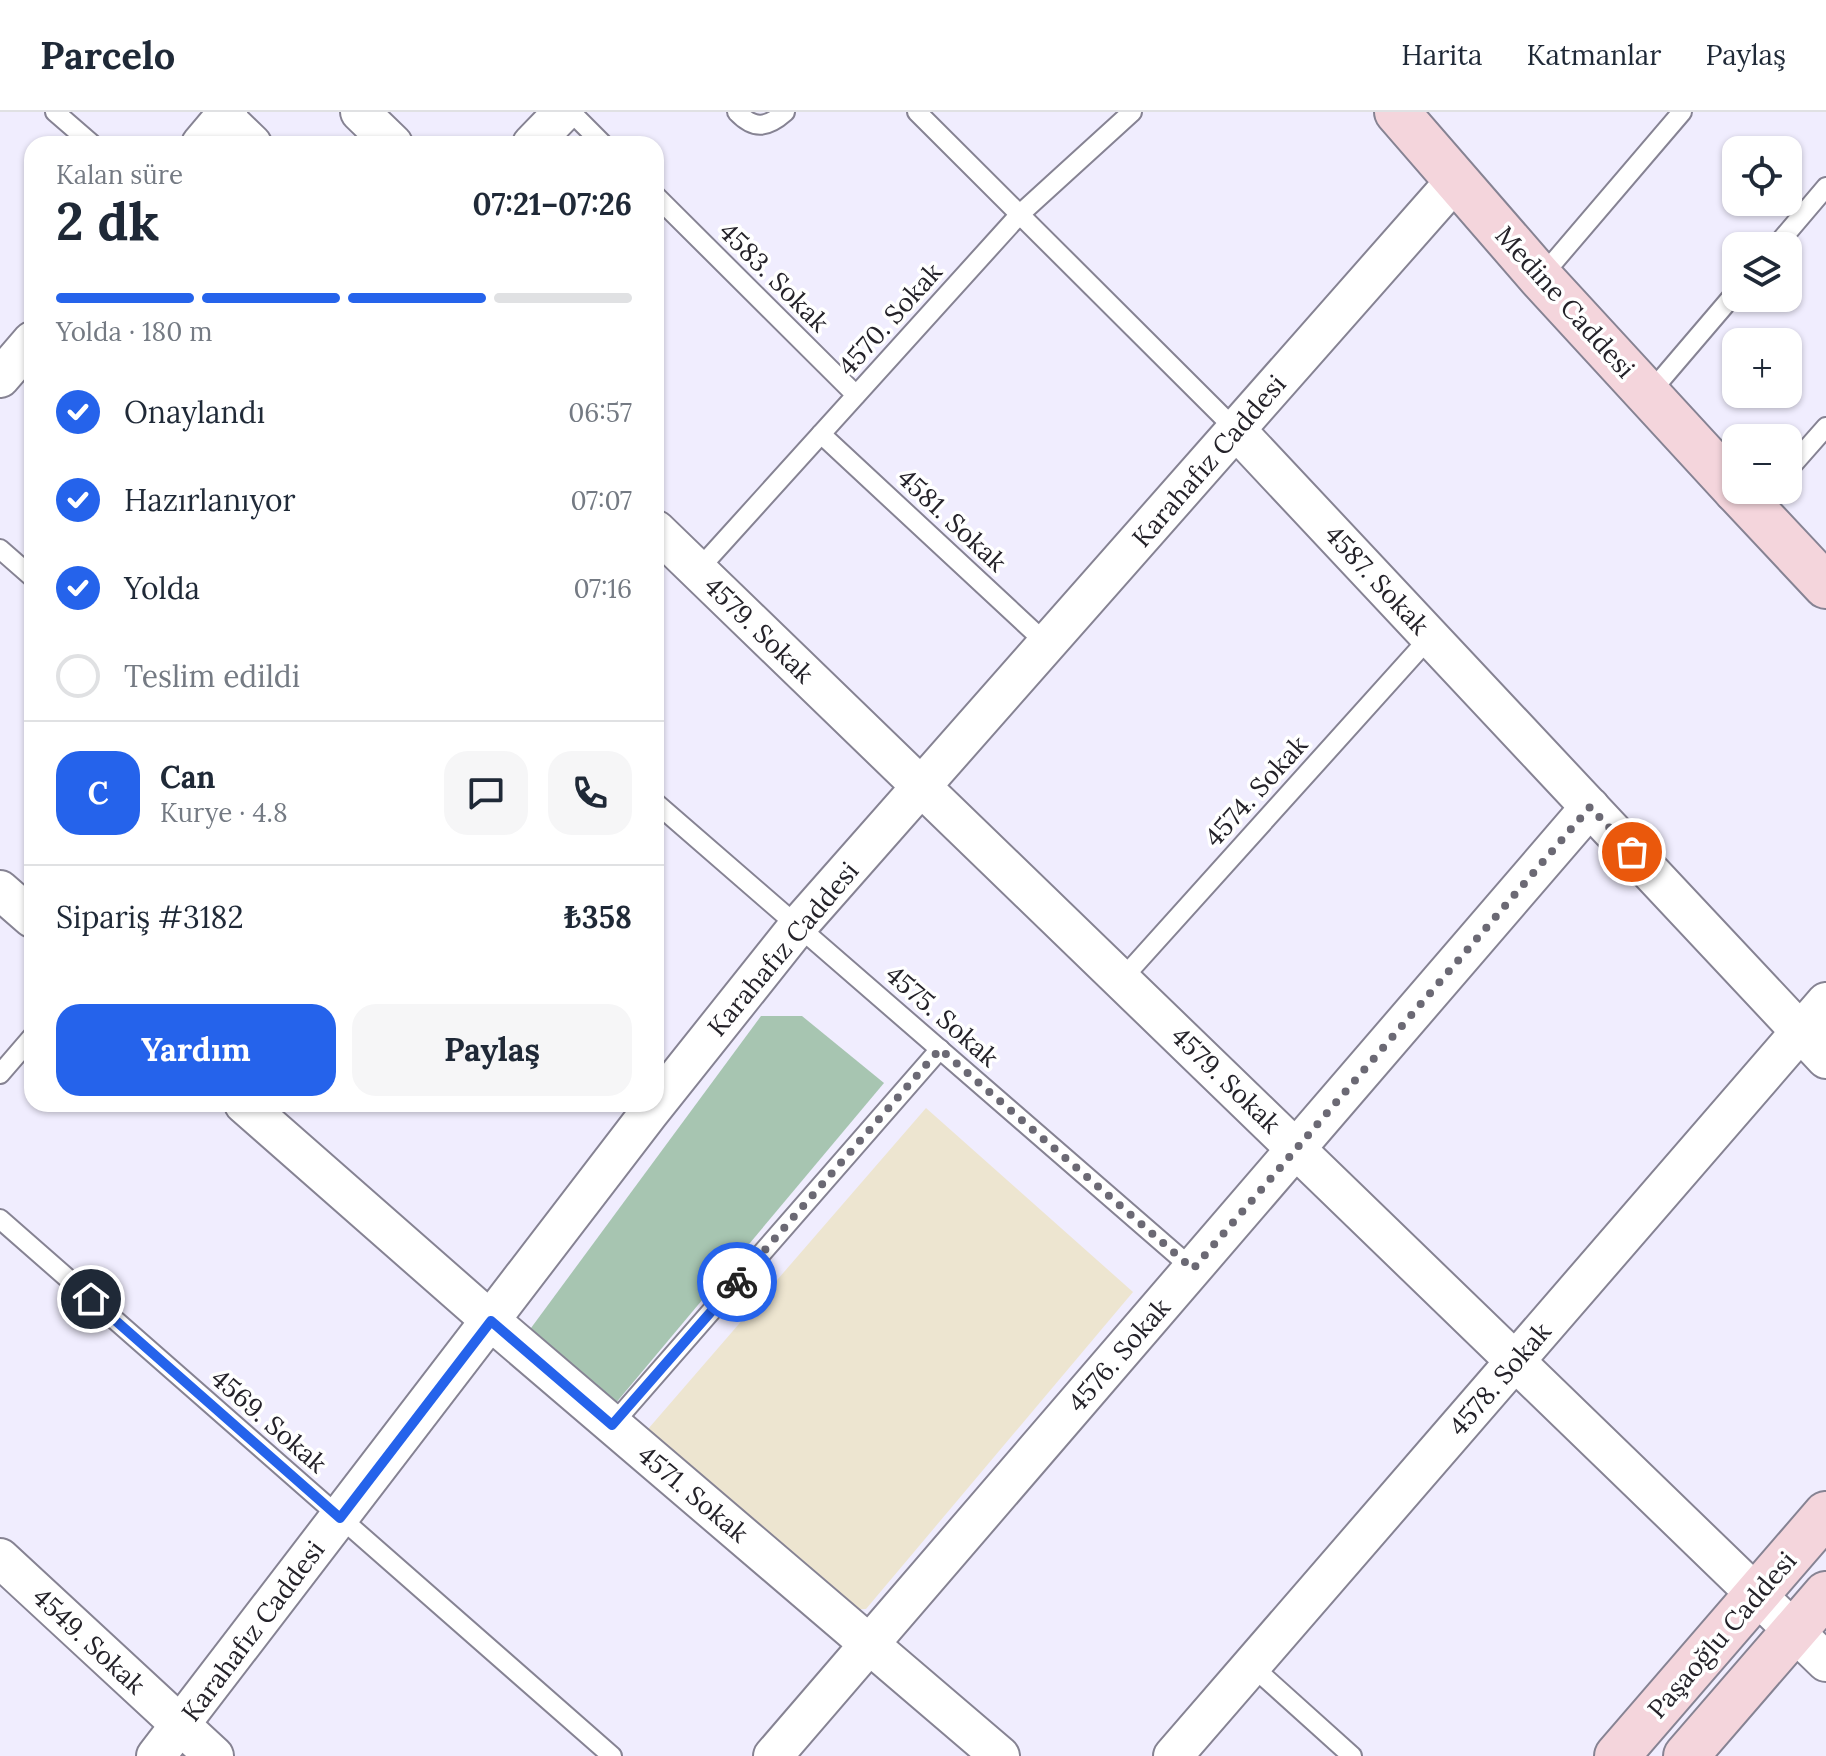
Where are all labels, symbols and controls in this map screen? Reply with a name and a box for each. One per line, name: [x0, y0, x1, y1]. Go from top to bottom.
text: Parcelo: [40, 31, 175, 79]
text: Harita: [1401, 37, 1482, 73]
text: Katmanlar: [1526, 37, 1661, 73]
text: Paylaş: [1705, 37, 1786, 73]
map controls: [1722, 136, 1802, 504]
button: locate: [1722, 136, 1802, 216]
text: Kalan süre: [56, 158, 183, 191]
text: 07:21–07:26: [472, 185, 632, 223]
text: 2 dk: [56, 188, 159, 254]
street label: 4583. Sokak: [713, 215, 836, 339]
street label: Medine Caddesi: [1488, 219, 1642, 385]
button: layers: [1722, 232, 1802, 312]
street label: 4570. Sokak: [830, 255, 949, 382]
text: Yolda · 180 m: [56, 315, 212, 348]
button: +: [1722, 328, 1802, 408]
street label: Karahafız Caddesi: [1125, 368, 1293, 554]
icon: check: [56, 390, 100, 434]
text: Onaylandı: [124, 393, 265, 431]
text: 06:57: [568, 396, 632, 429]
button: −: [1722, 424, 1802, 504]
street label: 4581. Sokak: [891, 461, 1014, 578]
icon: check: [56, 478, 100, 522]
text: Hazırlanıyor: [124, 481, 295, 519]
text: 07:07: [570, 484, 632, 517]
street label: 4587. Sokak: [1318, 518, 1437, 641]
icon: check: [56, 566, 100, 610]
text: Yolda: [124, 569, 200, 607]
street label: 4579. Sokak: [698, 569, 821, 690]
text: 07:16: [573, 572, 632, 605]
text: Teslim edildi: [124, 657, 300, 695]
street label: 4574. Sokak: [1197, 728, 1314, 853]
button: chat: [444, 751, 528, 835]
button: phone: [548, 751, 632, 835]
text: Can: [160, 758, 216, 796]
text: C: [88, 774, 108, 812]
text: Kurye · 4.8: [160, 796, 288, 829]
pin: [1598, 818, 1666, 886]
icon: bag: [1610, 830, 1654, 874]
street label: Karahafız Caddesi: [700, 855, 865, 1043]
text: Sipariş #3182: [56, 898, 244, 936]
text: ₺358: [564, 898, 632, 936]
street label: 4575. Sokak: [879, 958, 1006, 1074]
button: Yardım: [56, 1004, 336, 1096]
button: Paylaş: [352, 1004, 632, 1096]
street label: 4579. Sokak: [1165, 1019, 1288, 1140]
courier: [697, 1242, 777, 1322]
icon: bike: [715, 1260, 759, 1304]
pin: [57, 1265, 125, 1333]
icon: home: [69, 1277, 113, 1321]
street label: 4576. Sokak: [1060, 1291, 1177, 1418]
street label: 4578. Sokak: [1441, 1315, 1558, 1442]
street label: 4569. Sokak: [205, 1361, 334, 1480]
street label: 4571. Sokak: [631, 1438, 755, 1549]
street label: Karahafız Caddesi: [174, 1534, 331, 1728]
street label: Paşaoğlu Caddesi: [1640, 1545, 1803, 1725]
street label: 4549. Sokak: [26, 1580, 152, 1701]

